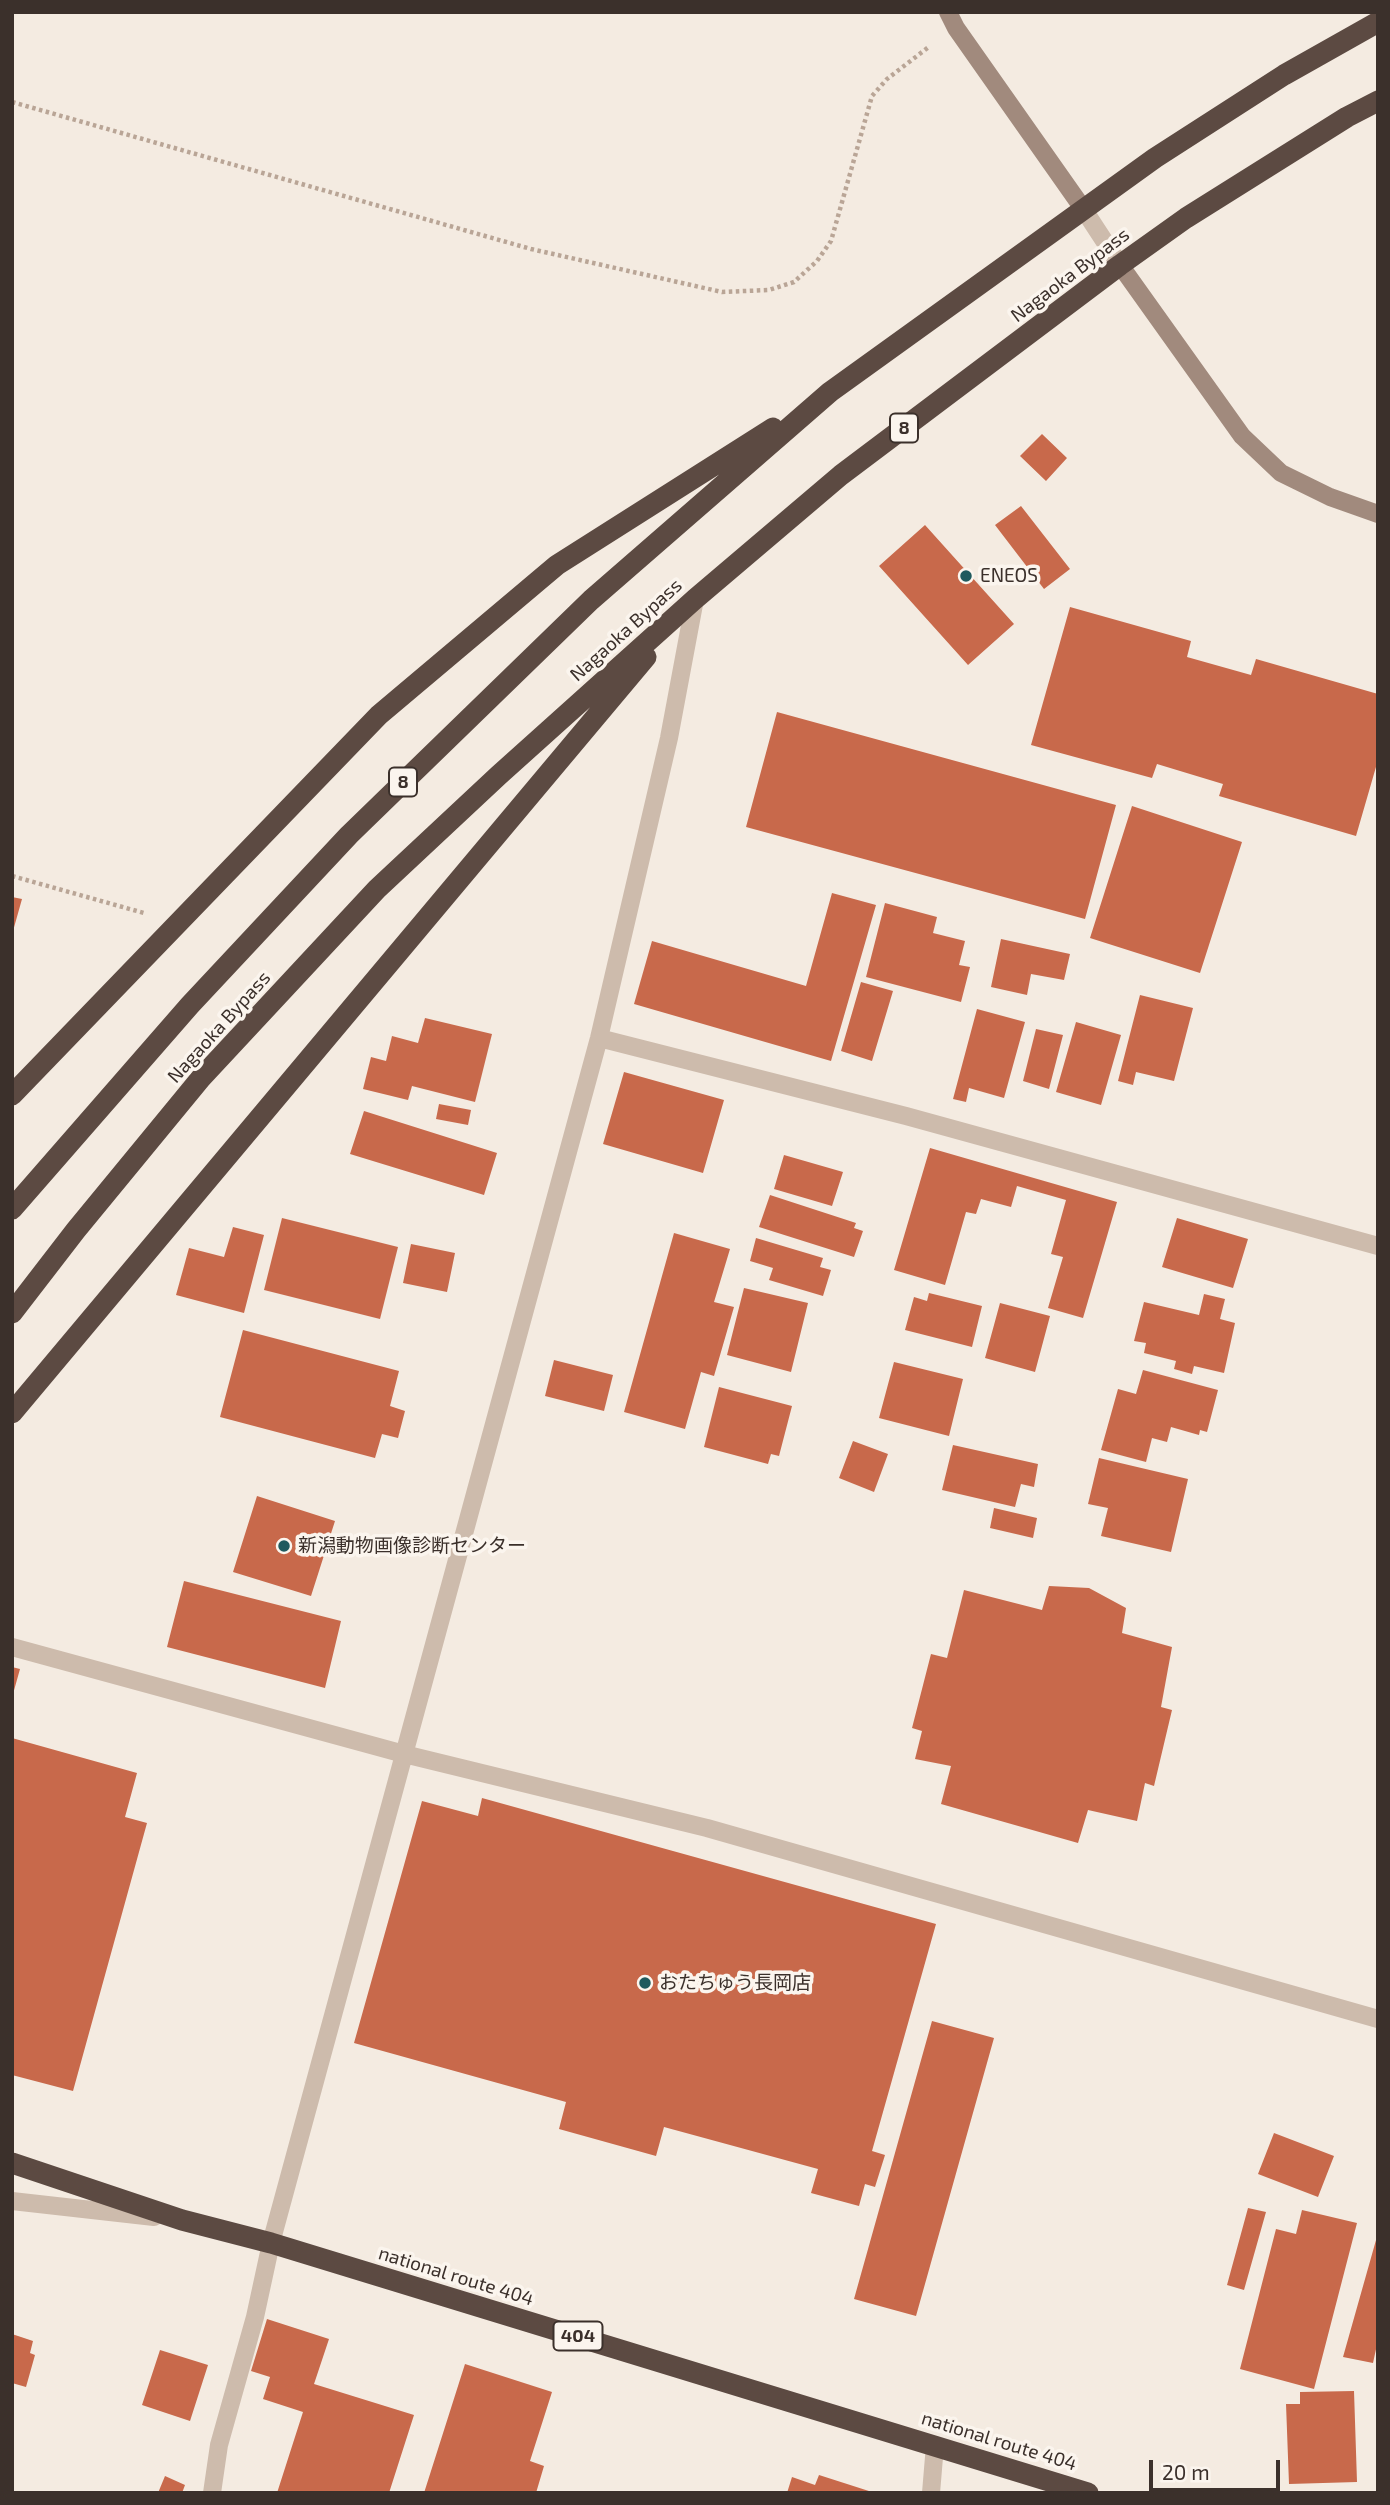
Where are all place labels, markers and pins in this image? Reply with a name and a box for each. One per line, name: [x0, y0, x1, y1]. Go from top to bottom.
place label: ENEOS: [980, 565, 1038, 587]
marker: ENEOS: [958, 568, 974, 584]
place label: 新潟動物画像診断センター: [298, 1535, 526, 1557]
marker: 新潟動物画像診断センター: [276, 1538, 292, 1554]
place label: おたちゅう長岡店: [659, 1972, 811, 1994]
marker: おたちゅう長岡店: [637, 1975, 653, 1991]

